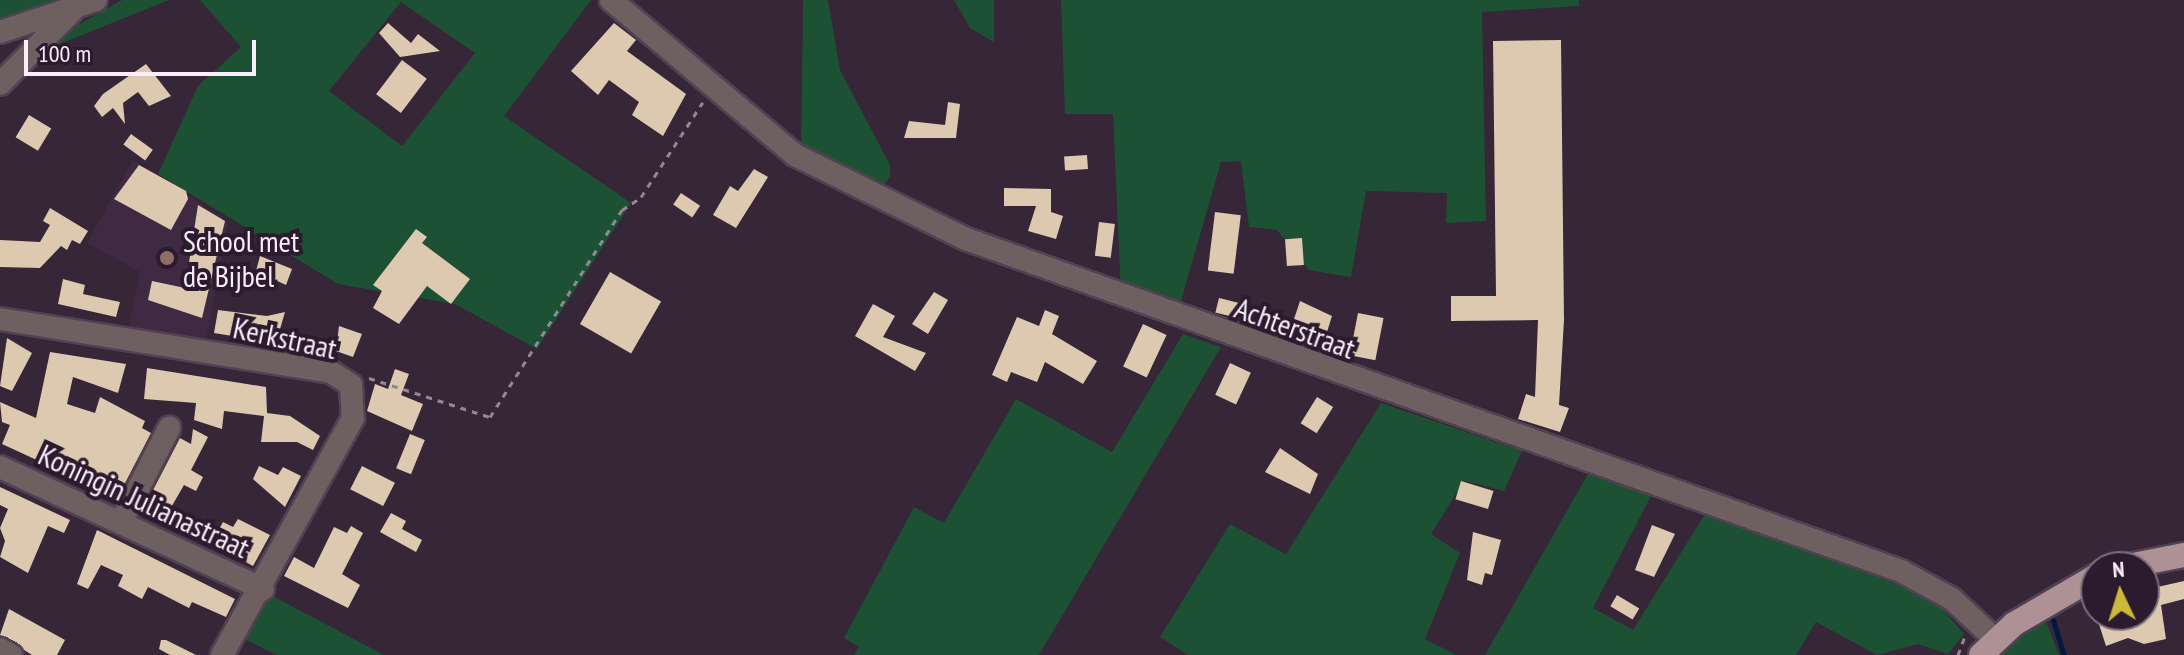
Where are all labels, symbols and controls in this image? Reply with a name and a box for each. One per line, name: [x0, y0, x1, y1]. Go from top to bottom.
scale bar: [28, 24, 260, 74]
text: 100 m: [38, 38, 91, 69]
place label: School met de Bijbel: [183, 223, 299, 294]
marker: School met de Bijbel: [158, 249, 176, 267]
street label: Achterstraat: [1230, 290, 1360, 366]
street label: Kerkstraat: [230, 310, 340, 366]
street label: Koningin Julianastraat: [33, 436, 255, 566]
north arrow: [2080, 551, 2160, 631]
text: N: [2112, 555, 2125, 583]

